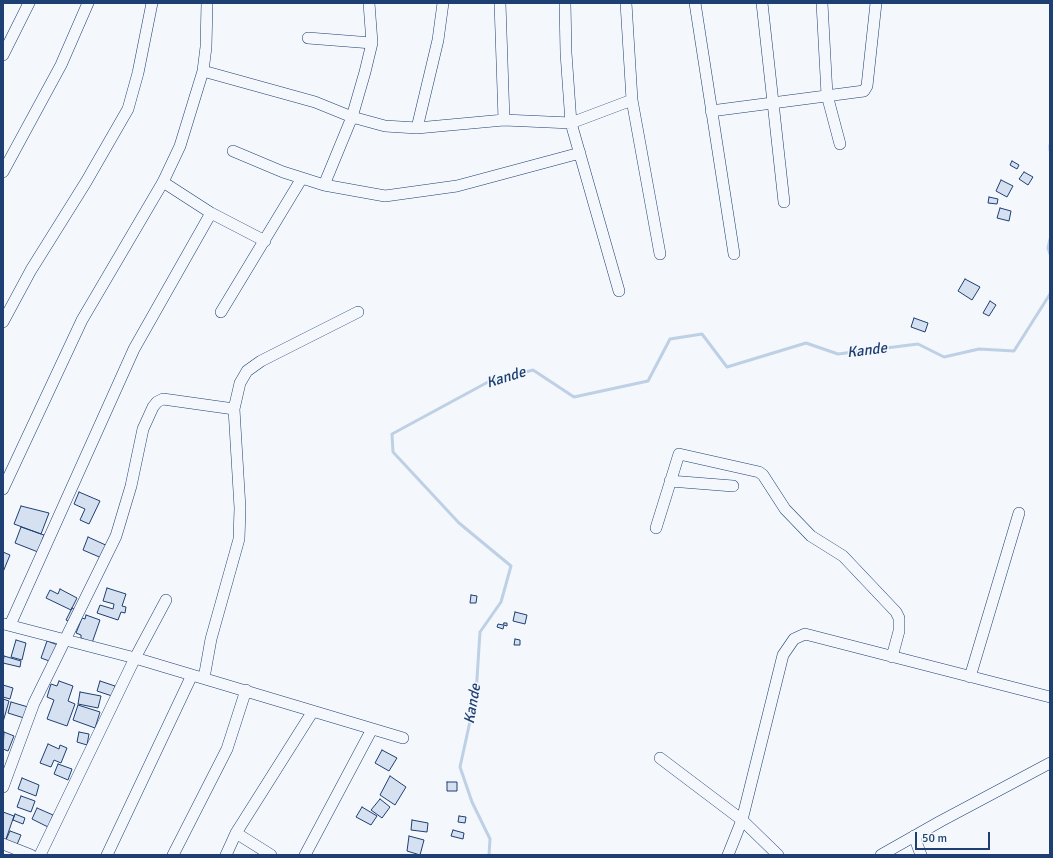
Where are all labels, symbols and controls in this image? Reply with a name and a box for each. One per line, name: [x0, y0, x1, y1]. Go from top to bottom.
water label: Kande: [846, 340, 888, 362]
water label: Kande: [484, 364, 528, 392]
water label: Kande: [461, 683, 485, 725]
scale bar: [917, 824, 992, 850]
text: 50 m: [922, 831, 947, 846]

